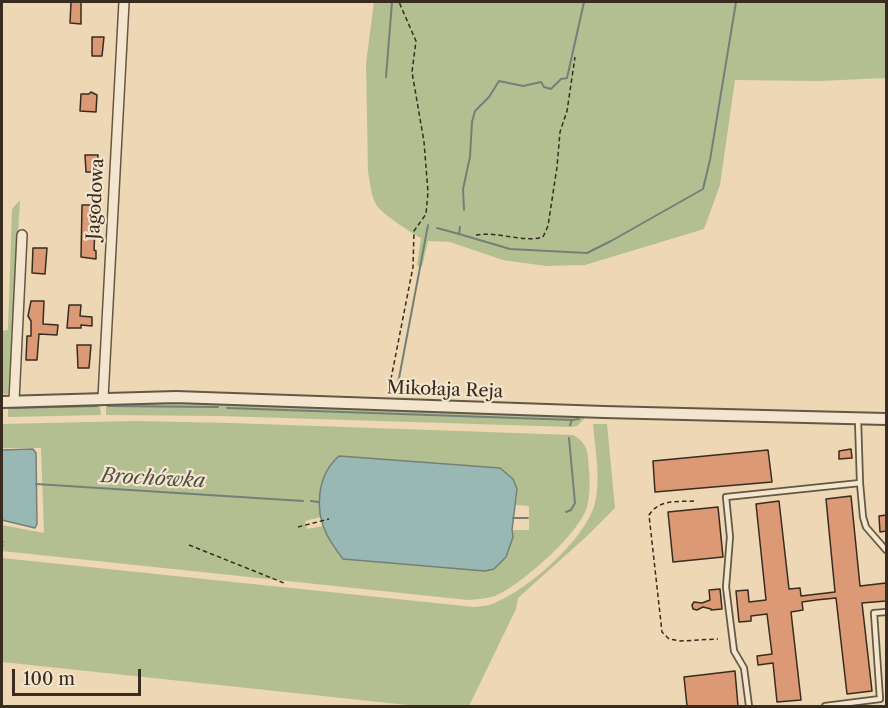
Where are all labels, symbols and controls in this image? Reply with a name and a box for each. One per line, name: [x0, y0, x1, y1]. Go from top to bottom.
street label: Jagodowa: [83, 158, 109, 240]
street label: Mikołaja Reja: [386, 377, 504, 403]
water label: Brochówka: [100, 464, 206, 494]
scale bar: [15, 657, 144, 695]
text: 100 m: [23, 668, 75, 690]

